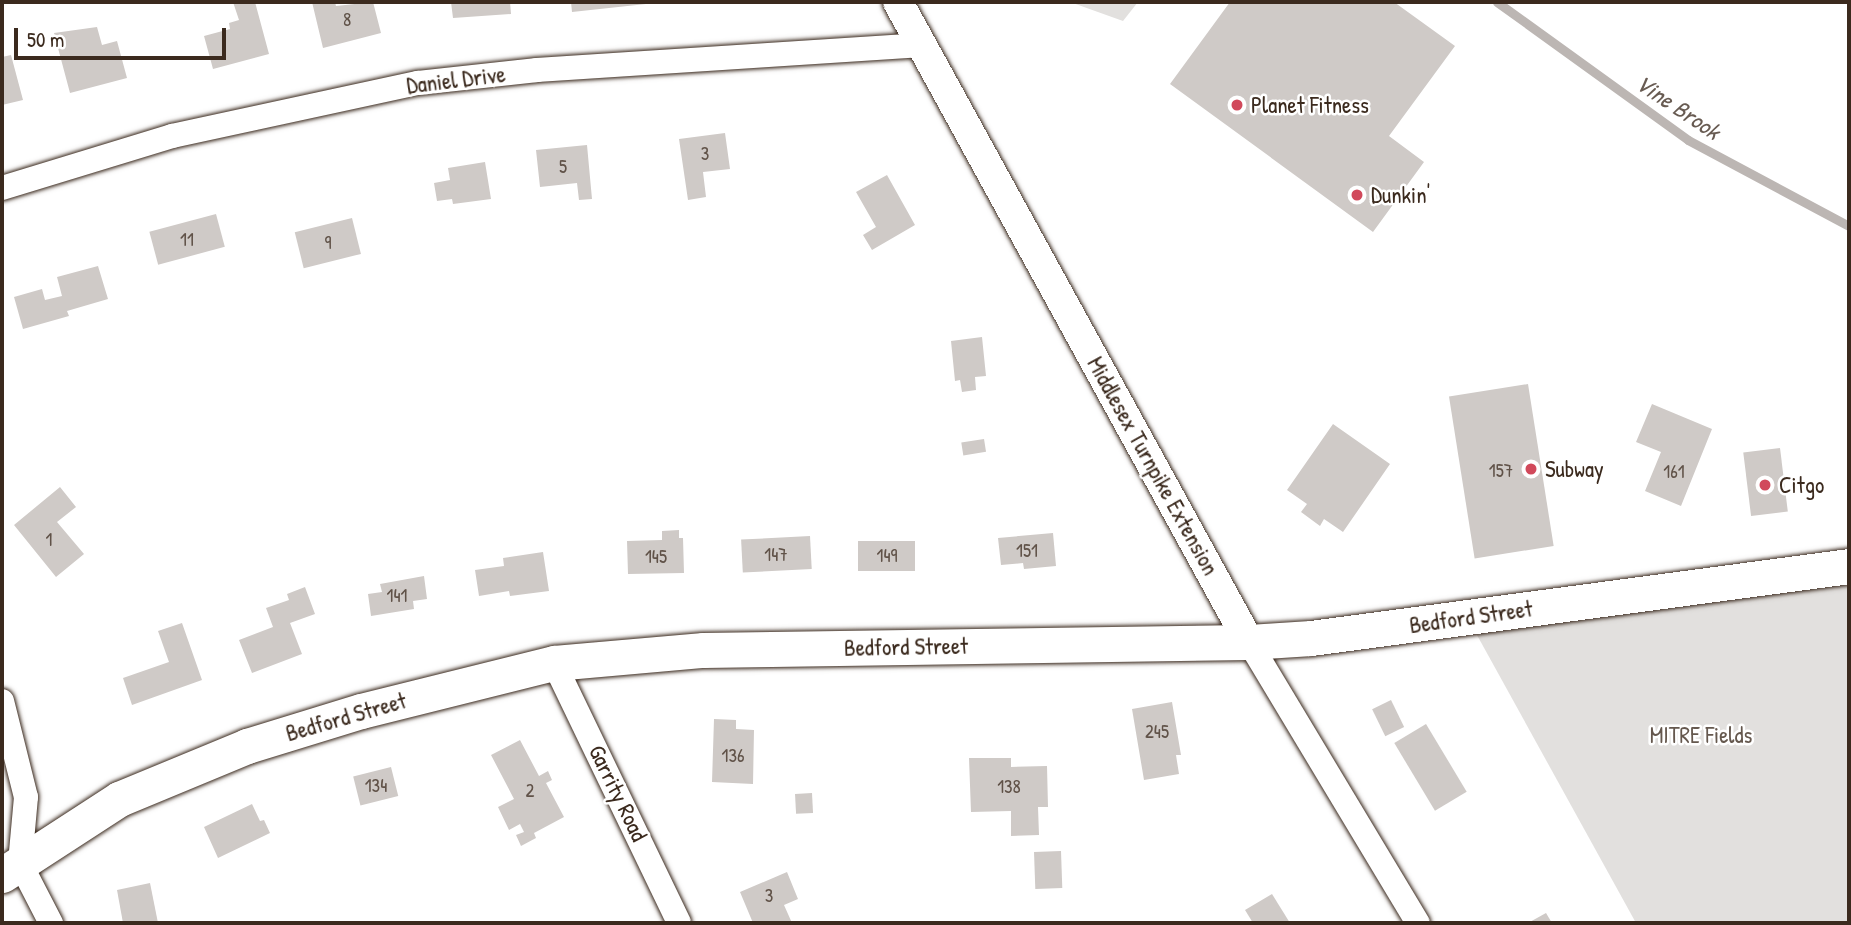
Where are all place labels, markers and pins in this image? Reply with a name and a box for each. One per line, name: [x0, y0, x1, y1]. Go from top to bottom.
place label: Planet Fitness: [1251, 91, 1369, 119]
marker: Planet Fitness: [1229, 97, 1245, 113]
place label: Dunkin': [1371, 181, 1430, 209]
marker: Dunkin': [1349, 187, 1365, 203]
place label: Subway: [1545, 455, 1604, 483]
marker: Subway: [1523, 461, 1539, 477]
place label: Citgo: [1779, 471, 1824, 499]
marker: Citgo: [1757, 477, 1773, 493]

